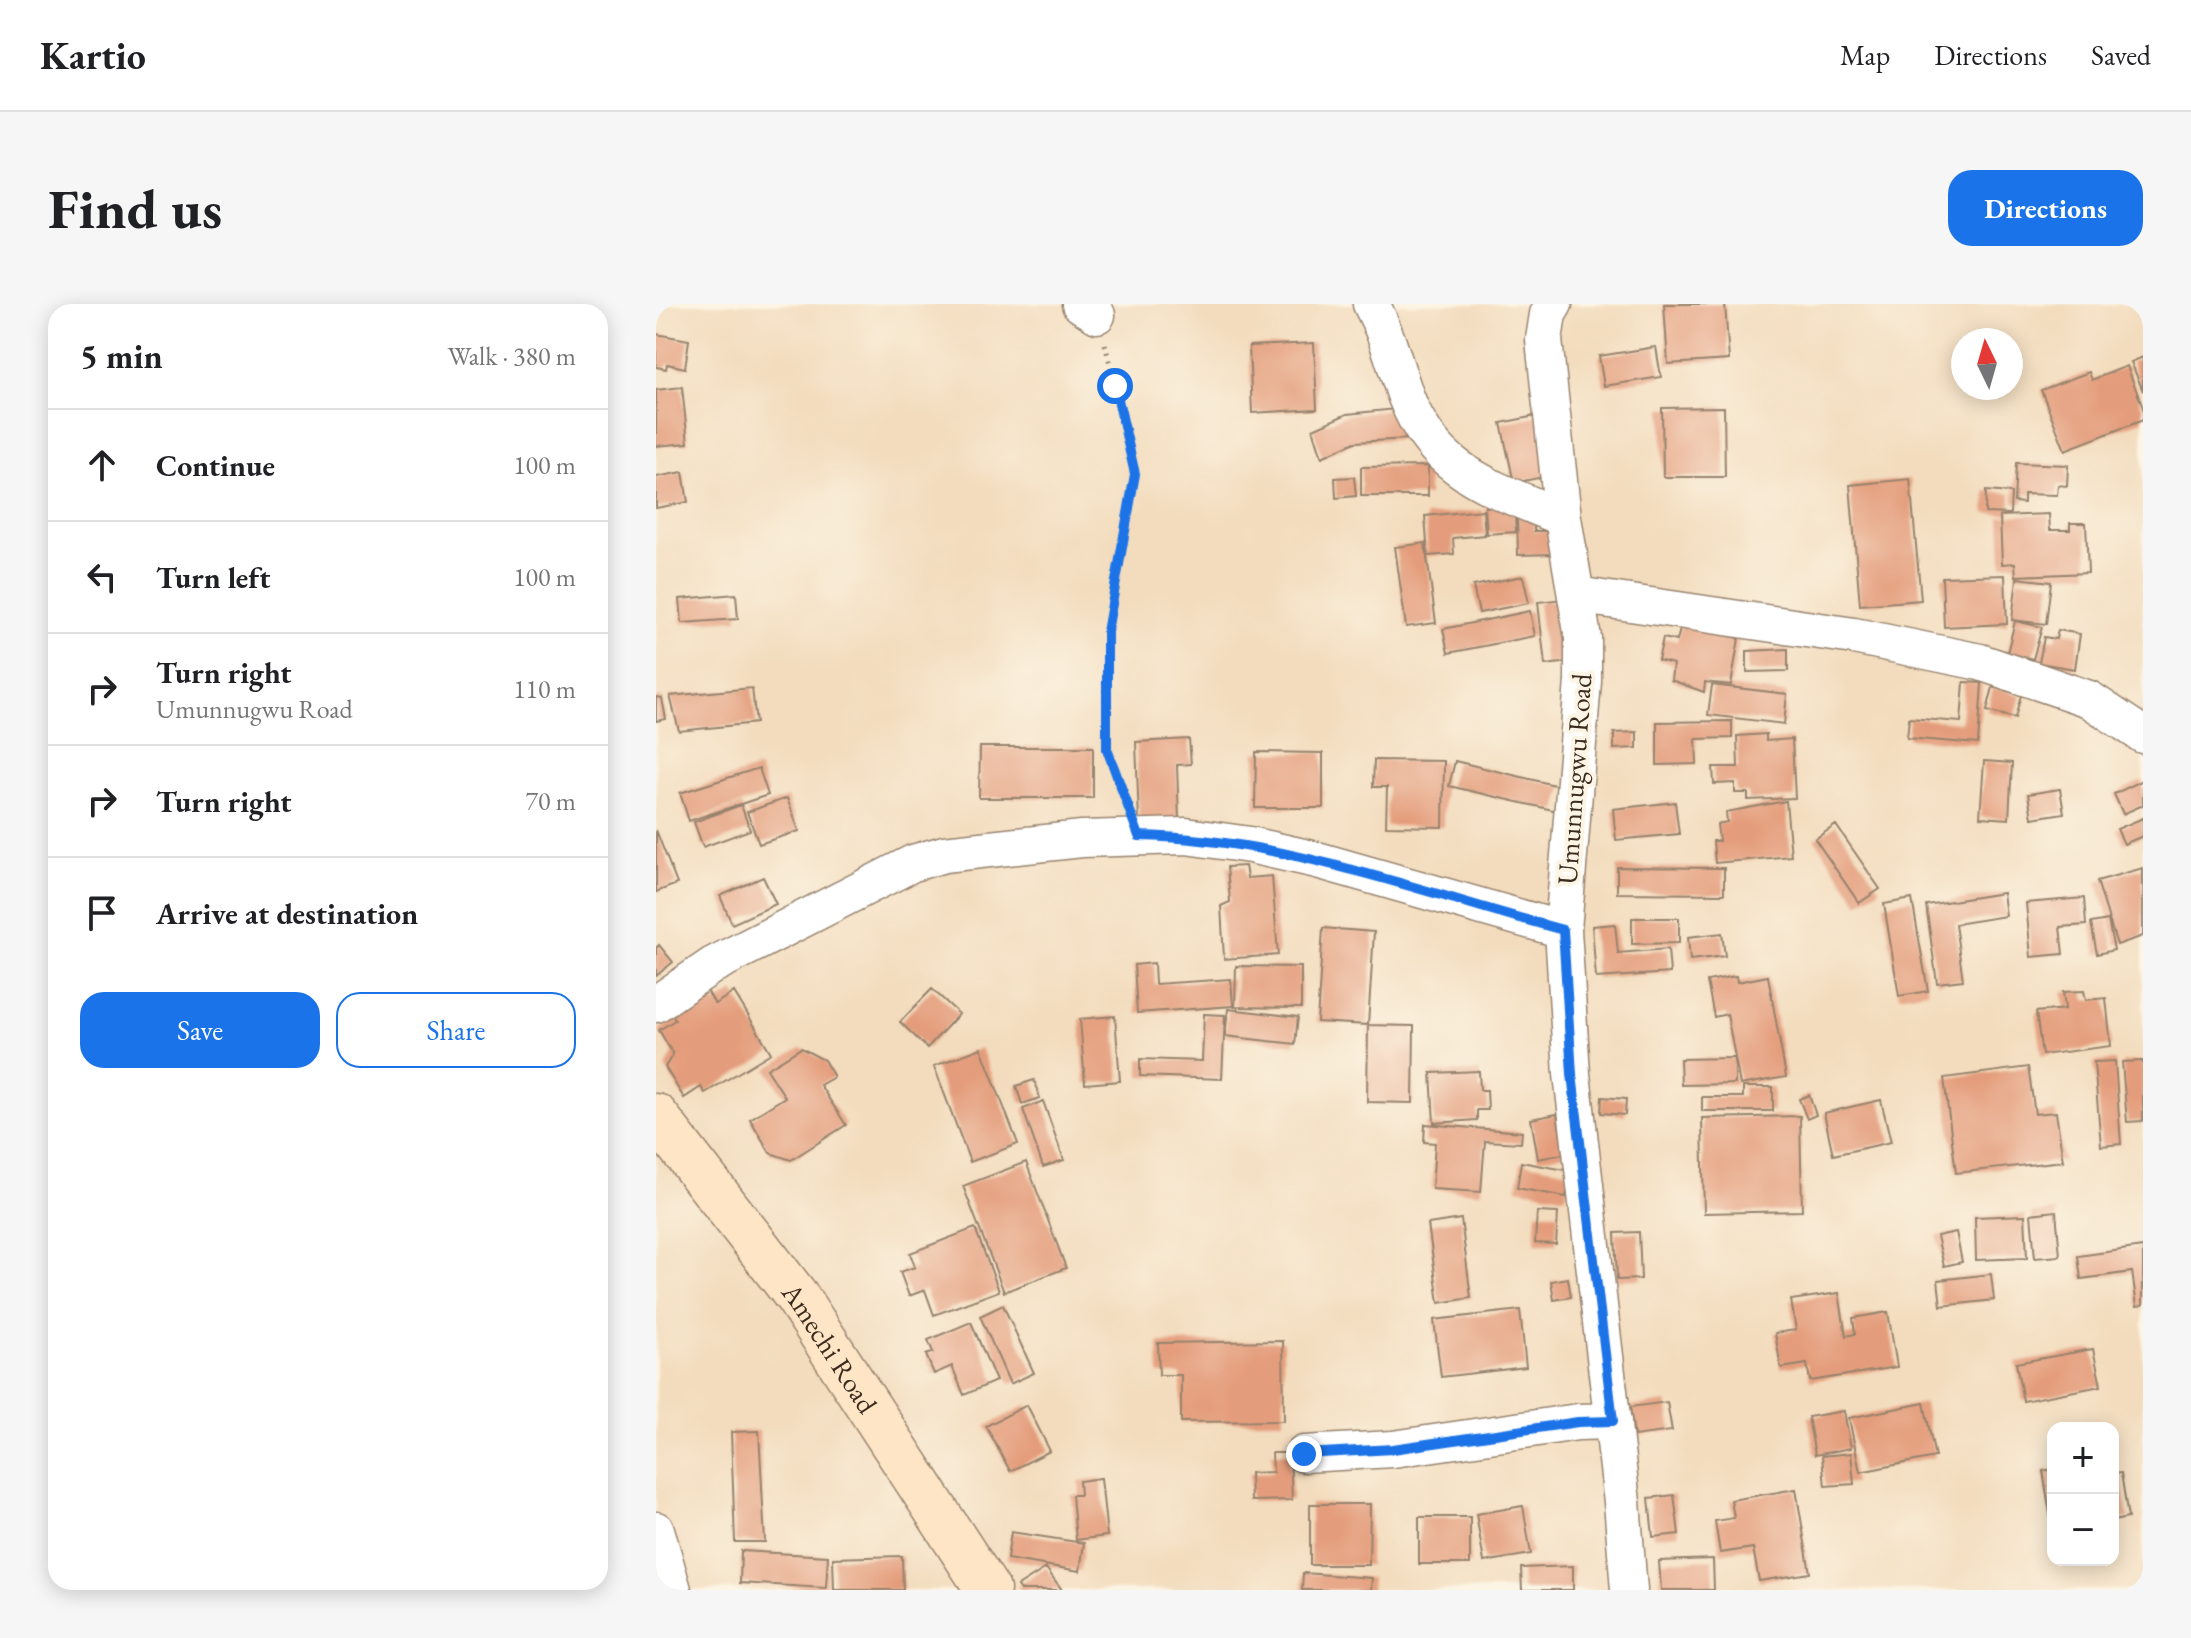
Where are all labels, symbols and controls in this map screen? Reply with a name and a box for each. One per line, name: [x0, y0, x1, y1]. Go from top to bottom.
text: Kartio: [40, 31, 146, 80]
text: Map: [1840, 37, 1890, 73]
text: Directions: [1934, 37, 2047, 73]
text: Saved: [2091, 37, 2151, 73]
button: Directions: [1948, 170, 2143, 246]
text: Find us: [48, 172, 222, 245]
north arrow: [1951, 328, 2023, 400]
text: 5 min: [80, 334, 163, 378]
text: Walk · 380 m: [448, 339, 576, 373]
route start: [1097, 368, 1133, 404]
icon: ahead: [80, 443, 124, 487]
text: Continue: [156, 446, 275, 485]
text: 100 m: [513, 448, 576, 482]
icon: left: [80, 555, 124, 599]
text: Turn left: [156, 558, 270, 597]
text: 100 m: [513, 560, 576, 594]
text: Turn right: [156, 653, 292, 692]
icon: right: [80, 667, 124, 711]
street label: Umunnugwu Road: [1549, 671, 1599, 886]
text: 110 m: [513, 672, 576, 706]
text: Umunnugwu Road: [156, 692, 353, 726]
icon: right: [80, 779, 124, 823]
text: Turn right: [156, 782, 292, 821]
text: 70 m: [526, 784, 576, 818]
icon: arrive: [80, 891, 124, 935]
text: Arrive at destination: [156, 894, 418, 933]
button: Save: [80, 992, 320, 1068]
button: Share: [336, 992, 576, 1068]
street label: Amechi Road: [774, 1274, 886, 1421]
map controls: [2047, 1422, 2119, 1566]
button: +: [2047, 1422, 2119, 1494]
route end: [1286, 1436, 1322, 1472]
button: −: [2047, 1494, 2119, 1566]

